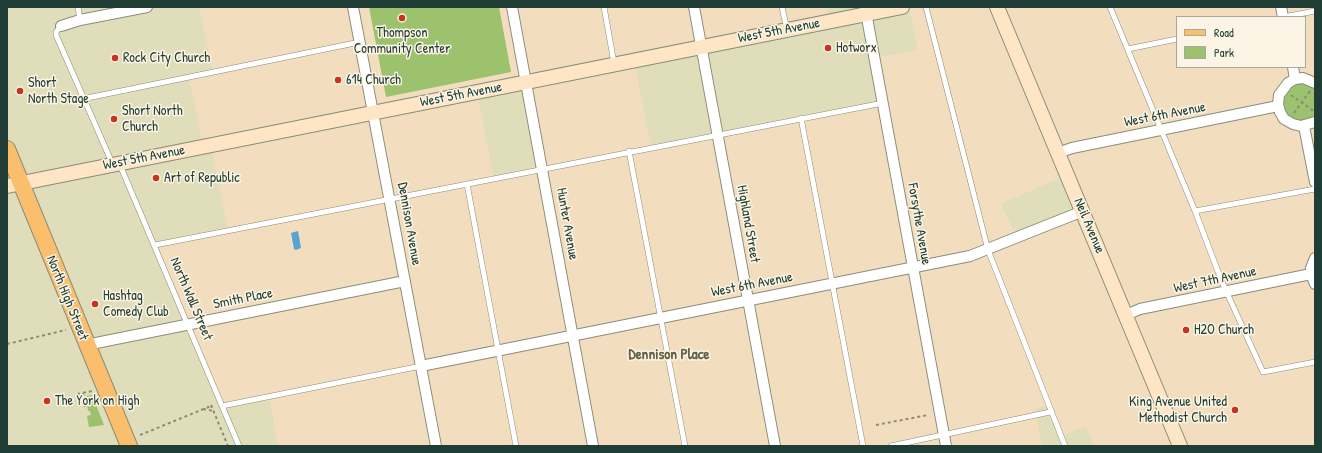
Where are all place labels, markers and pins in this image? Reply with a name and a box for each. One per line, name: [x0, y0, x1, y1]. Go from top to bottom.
marker: Thompson Community Center: [397, 13, 407, 23]
place label: Thompson Community Center: [354, 25, 450, 58]
place label: Hotworx: [836, 40, 877, 56]
marker: Hotworx: [823, 43, 833, 53]
place label: Rock City Church: [123, 50, 210, 66]
marker: Rock City Church: [110, 53, 120, 63]
place label: 614 Church: [346, 72, 401, 88]
place label: Short North Stage: [28, 75, 89, 108]
marker: 614 Church: [333, 75, 343, 85]
marker: Short North Stage: [15, 86, 25, 96]
place label: Short North Church: [122, 103, 183, 136]
marker: Short North Church: [109, 114, 119, 124]
place label: Art of Republic: [164, 170, 240, 186]
marker: Art of Republic: [151, 173, 161, 183]
place label: Hashtag Comedy Club: [103, 288, 169, 320]
marker: Hashtag Comedy Club: [90, 299, 100, 309]
place label: H2O Church: [1194, 322, 1254, 338]
marker: H2O Church: [1181, 325, 1191, 335]
place label: The York on High: [55, 393, 139, 409]
place label: King Avenue United Methodist Church: [1129, 394, 1227, 426]
marker: The York on High: [42, 396, 52, 406]
marker: King Avenue United Methodist Church: [1230, 405, 1240, 415]

